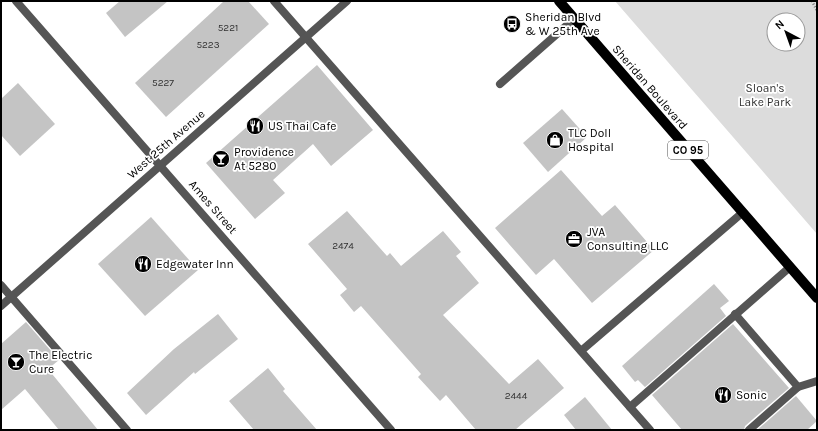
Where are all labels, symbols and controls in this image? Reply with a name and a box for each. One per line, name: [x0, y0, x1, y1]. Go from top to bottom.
place label: Sheridan Blvd & W 25th Ave: [525, 10, 601, 38]
north arrow: [766, 12, 806, 52]
bus stop icon: Sheridan Blvd & W 25th Ave: [502, 14, 522, 34]
text: N: [773, 17, 787, 32]
house number: 5221: [218, 22, 238, 34]
house number: 5223: [196, 39, 220, 51]
street label: Sheridan Boulevard: [610, 42, 690, 132]
house number: 5227: [152, 77, 174, 89]
park label: Sloan's Lake Park: [739, 81, 791, 109]
street label: West 25th Avenue: [124, 107, 208, 181]
restaurant icon: US Thai Cafe: [245, 116, 265, 136]
place label: US Thai Cafe: [268, 119, 336, 133]
place label: TLC Doll Hospital: [568, 126, 614, 154]
shop icon: TLC Doll Hospital: [545, 130, 565, 150]
road number: CO 95: [668, 141, 708, 159]
place label: Providence At 5280: [234, 145, 294, 173]
bar icon: Providence At 5280: [211, 149, 231, 169]
street label: Ames Street: [186, 177, 240, 237]
place label: JVA Consulting LLC: [587, 225, 669, 253]
office icon: JVA Consulting LLC: [564, 229, 584, 249]
house number: 2474: [332, 240, 354, 252]
restaurant icon: Edgewater Inn: [133, 254, 153, 274]
place label: Edgewater Inn: [156, 257, 234, 271]
place label: The Electric Cure: [29, 348, 92, 376]
bar icon: The Electric Cure: [6, 352, 26, 372]
restaurant icon: Sonic: [713, 385, 733, 405]
place label: Sonic: [736, 388, 767, 402]
house number: 2444: [505, 390, 528, 402]

